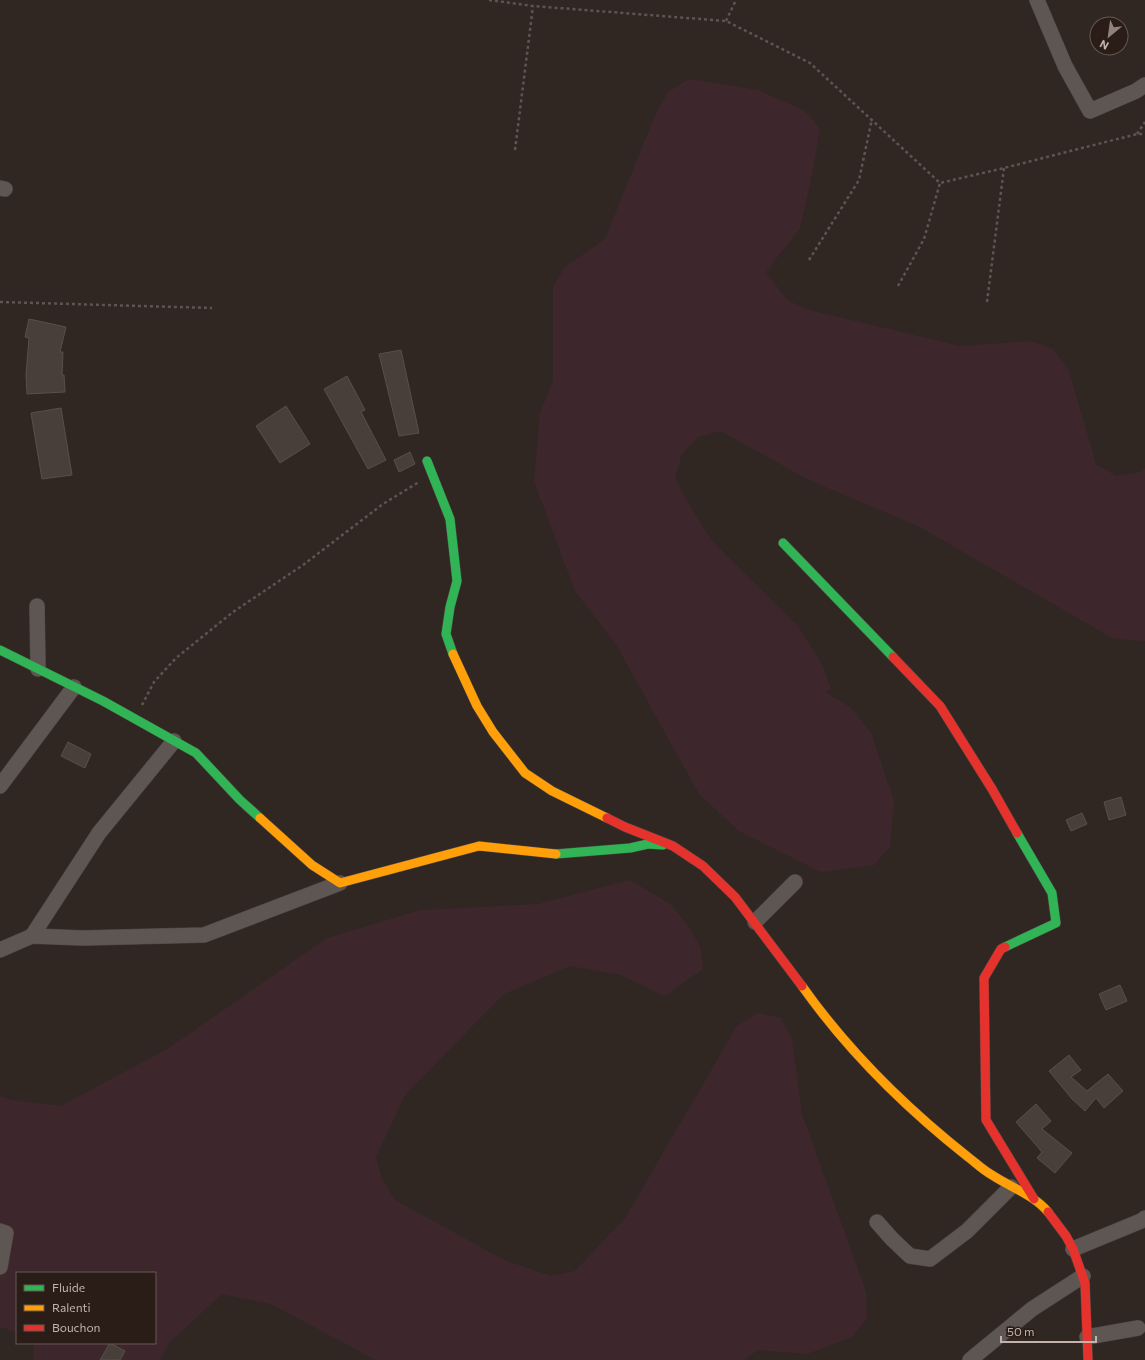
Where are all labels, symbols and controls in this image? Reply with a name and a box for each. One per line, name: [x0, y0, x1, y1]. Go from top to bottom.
north arrow: [1089, 16, 1129, 56]
text: N: [1097, 37, 1111, 53]
legend: [16, 1272, 156, 1344]
text: Fluide: [52, 1280, 85, 1294]
text: Ralenti: [52, 1300, 91, 1314]
scale bar: [1001, 1318, 1096, 1344]
text: Bouchon: [52, 1320, 100, 1334]
text: 50 m: [1007, 1324, 1035, 1338]

